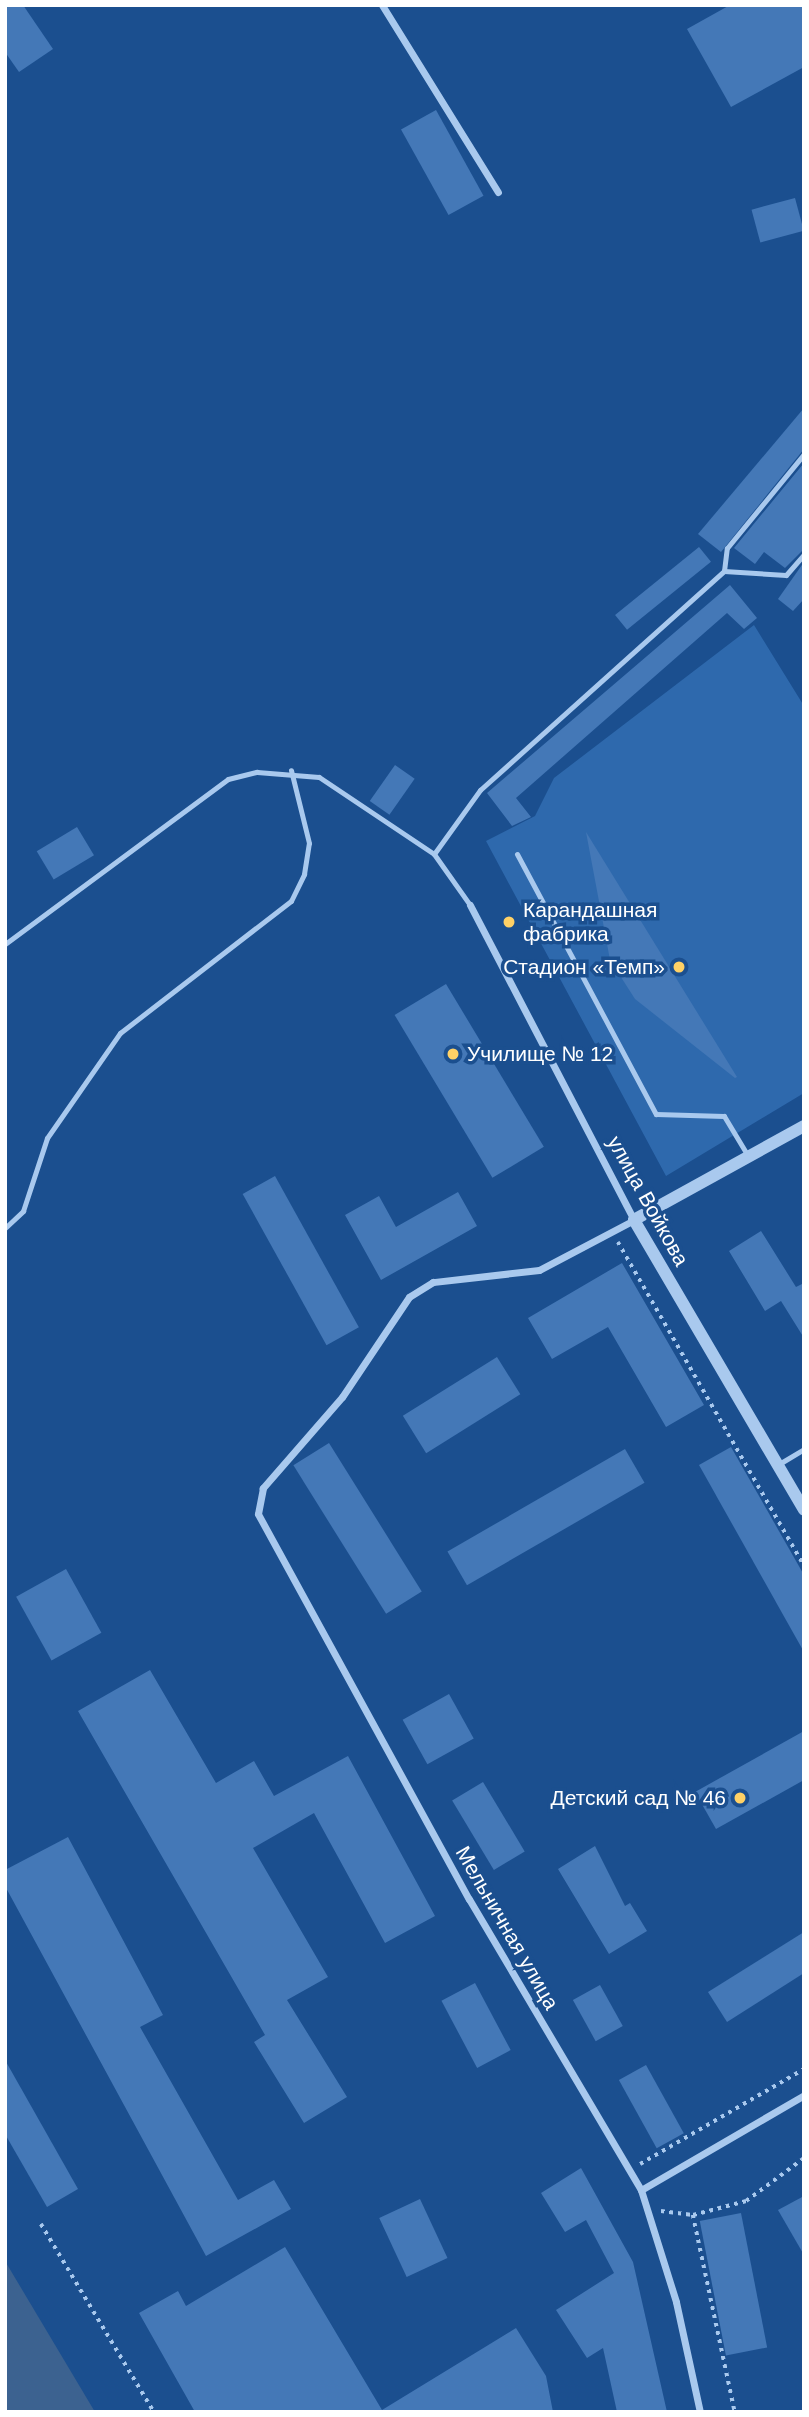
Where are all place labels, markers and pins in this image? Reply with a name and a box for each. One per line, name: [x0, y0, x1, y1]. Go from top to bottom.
place label: Карандашная фабрика: [523, 897, 657, 947]
marker: Карандашная фабрика: [501, 914, 517, 930]
place label: Стадион «Темп»: [503, 954, 665, 980]
marker: Стадион «Темп»: [671, 959, 687, 975]
place label: Училище № 12: [467, 1041, 613, 1067]
marker: Училище № 12: [445, 1046, 461, 1062]
place label: Детский сад № 46: [550, 1785, 726, 1811]
marker: Детский сад № 46: [732, 1790, 748, 1806]

